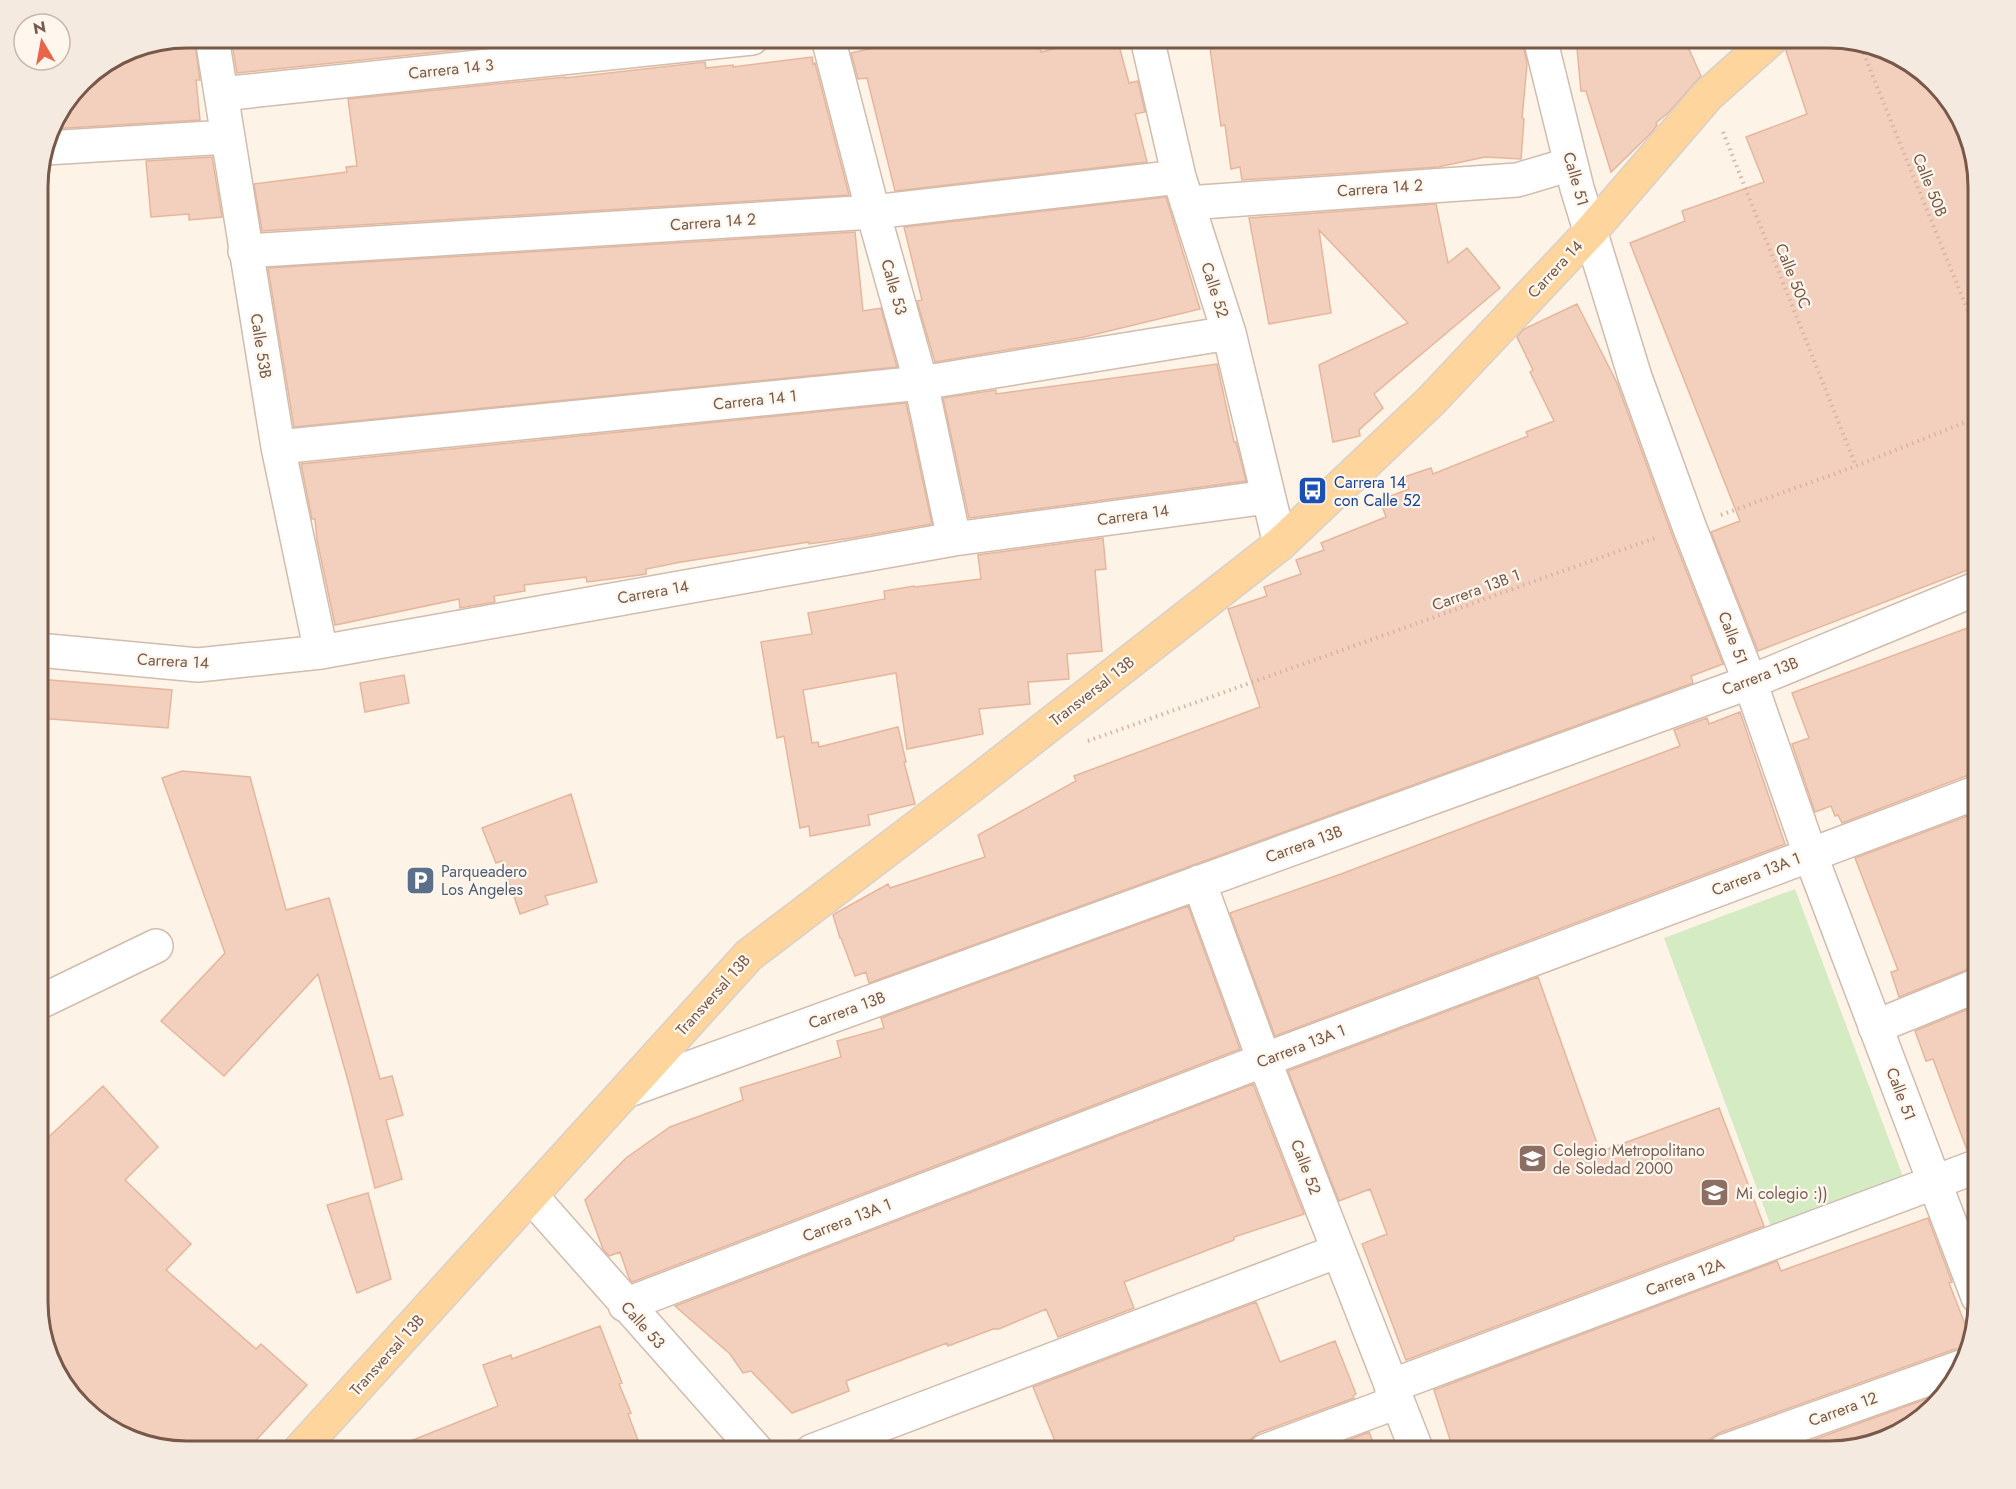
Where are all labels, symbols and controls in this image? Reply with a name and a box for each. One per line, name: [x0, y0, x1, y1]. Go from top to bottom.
north arrow: [12, 12, 72, 72]
text: N: [31, 15, 48, 40]
street label: Carrera 14 3: [407, 53, 495, 85]
street label: Calle 51: [1557, 149, 1595, 209]
street label: Calle 50B: [1907, 150, 1953, 220]
street label: Carrera 14 2: [1336, 174, 1424, 202]
street label: Carrera 14 2: [669, 208, 757, 236]
street label: Carrera 14: [1522, 235, 1588, 303]
street label: Calle 50C: [1769, 240, 1817, 312]
street label: Calle 53: [875, 257, 913, 318]
street label: Calle 52: [1195, 259, 1235, 321]
street label: Calle 53B: [244, 312, 278, 380]
street label: Carrera 14 1: [712, 384, 798, 416]
place label: Carrera 14 con Calle 52: [1334, 471, 1421, 512]
bus stop icon: Carrera 14 con Calle 52: [1297, 475, 1329, 507]
street label: Carrera 14: [1096, 499, 1170, 531]
street label: Carrera 13B 1: [1429, 563, 1523, 617]
street label: Carrera 14: [615, 574, 691, 610]
street label: Calle 51: [1712, 608, 1754, 668]
street label: Carrera 14: [136, 648, 210, 674]
street label: Transversal 13B: [1045, 650, 1139, 732]
street label: Carrera 13B: [1718, 651, 1802, 701]
street label: Carrera 13B: [1262, 819, 1346, 869]
street label: Carrera 13A 1: [1708, 846, 1804, 902]
place label: Parqueadero Los Angeles: [441, 860, 527, 901]
parking icon: Parqueadero Los Angeles: [404, 864, 436, 896]
street label: Transversal 13B: [670, 949, 756, 1041]
street label: Carrera 13B: [805, 985, 889, 1035]
street label: Carrera 13A 1: [1253, 1018, 1349, 1074]
street label: Calle 51: [1880, 1064, 1922, 1124]
street label: Calle 52: [1285, 1136, 1327, 1198]
place label: Colegio Metropolitano de Soledad 2000: [1553, 1139, 1705, 1180]
school or university icon: Colegio Metropolitano de Soledad 2000: [1516, 1143, 1548, 1175]
school or university icon: Mi colegio :)): [1699, 1177, 1731, 1209]
place label: Mi colegio :)): [1736, 1182, 1828, 1205]
street label: Carrera 13A 1: [799, 1192, 895, 1248]
street label: Carrera 12A: [1642, 1252, 1728, 1302]
street label: Calle 53: [615, 1296, 671, 1354]
street label: Transversal 13B: [344, 1309, 430, 1401]
street label: Carrera 12: [1805, 1386, 1881, 1432]

